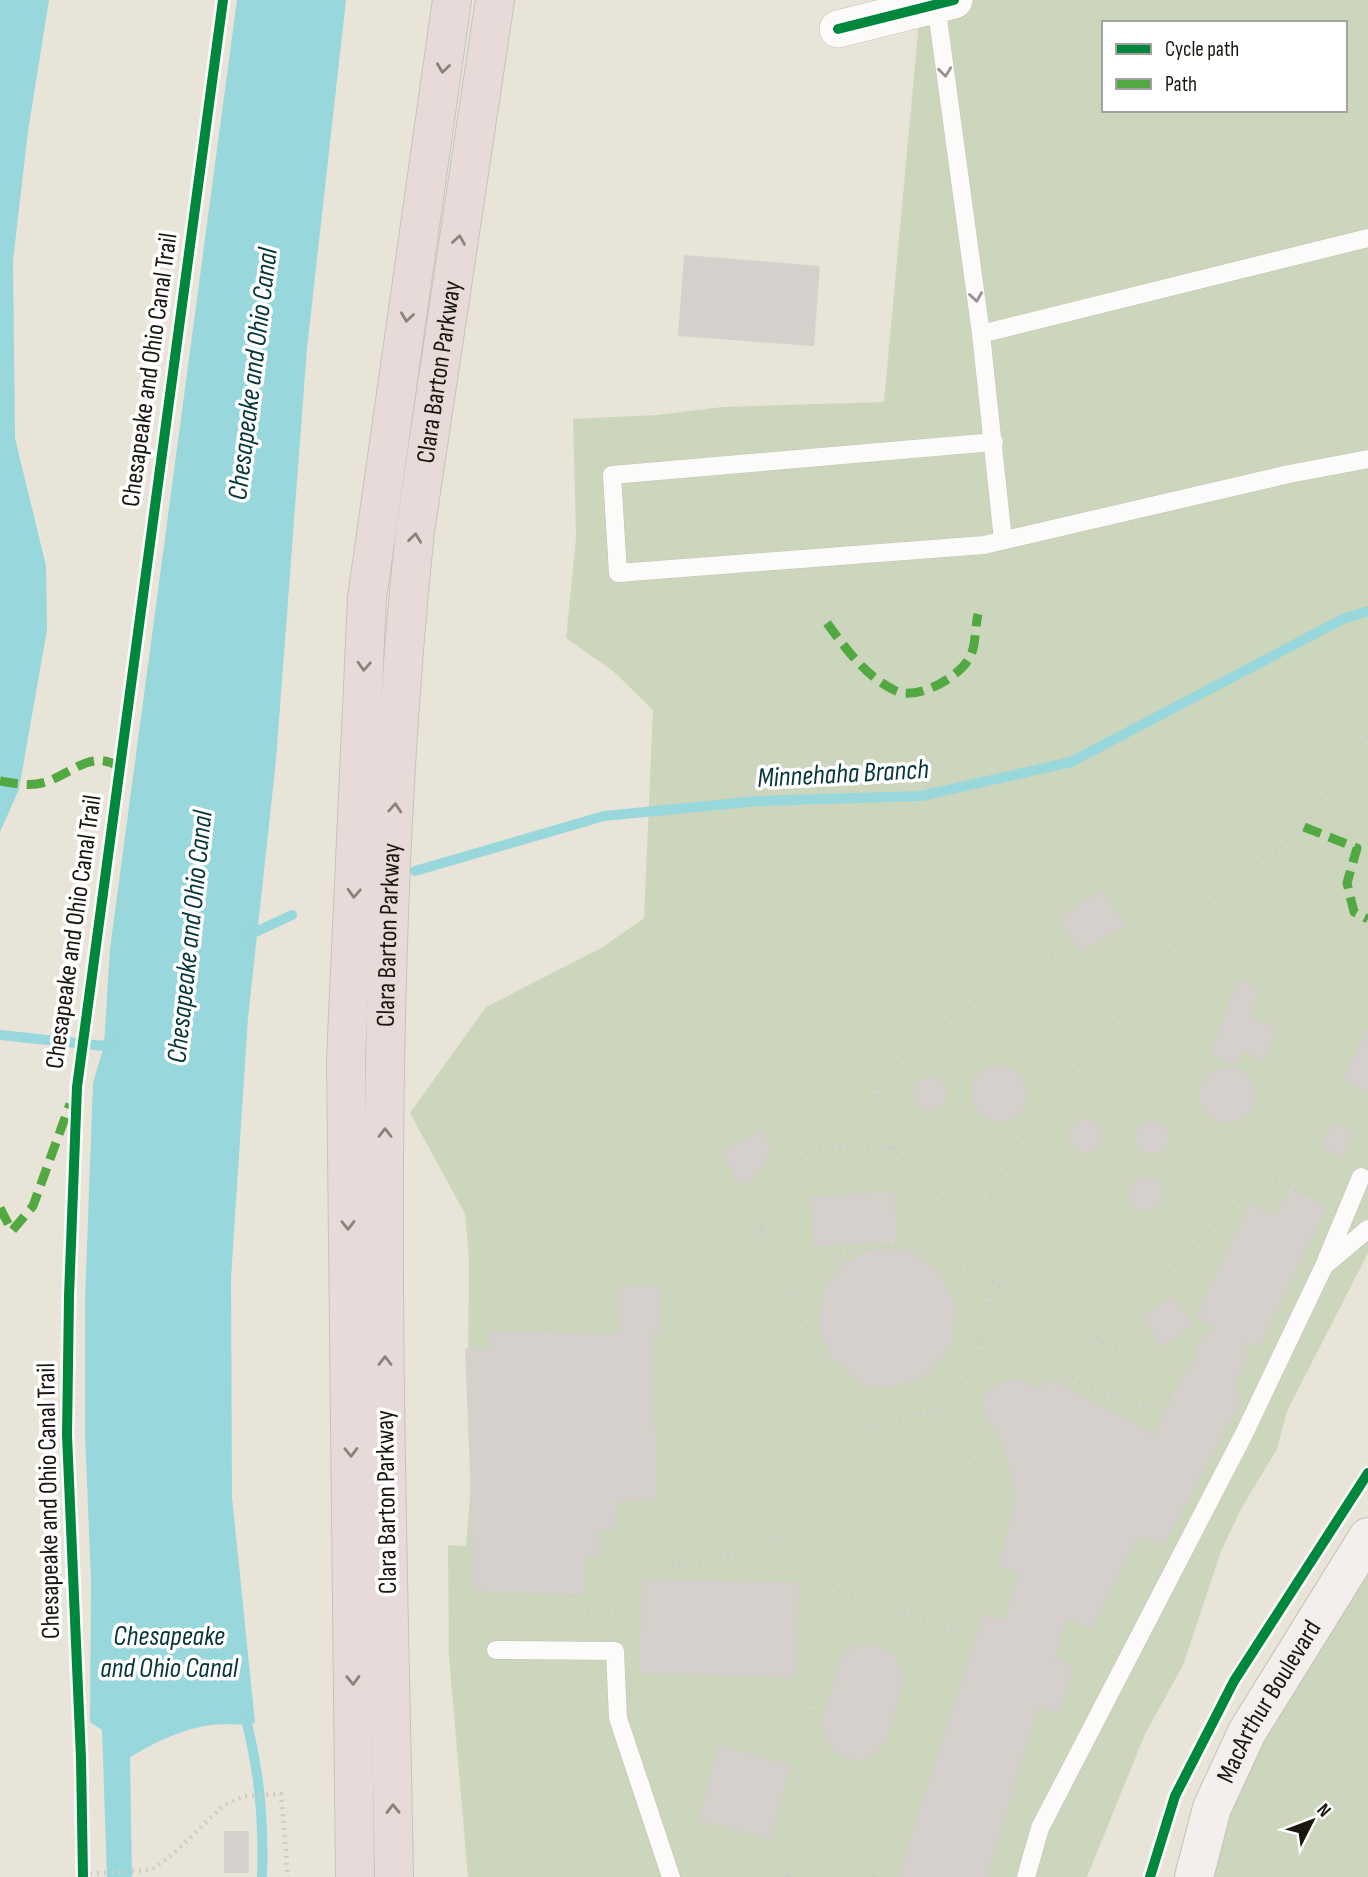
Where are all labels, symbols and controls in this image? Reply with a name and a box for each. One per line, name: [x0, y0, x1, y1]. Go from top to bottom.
legend: [1102, 21, 1347, 112]
text: Cycle path: [1165, 37, 1239, 62]
one-way arrow: [435, 62, 450, 73]
one-way arrow: [938, 66, 953, 78]
text: Path: [1165, 72, 1197, 97]
street label: Chesapeake and Ohio Canal Trail: [115, 231, 185, 509]
one-way arrow: [451, 234, 466, 246]
water label: Chesapeake and Ohio Canal: [221, 245, 285, 502]
street label: Clara Barton Parkway: [410, 279, 468, 465]
one-way arrow: [968, 292, 983, 303]
one-way arrow: [399, 311, 414, 323]
one-way arrow: [407, 532, 422, 543]
one-way arrow: [357, 661, 372, 672]
water label: Minnehaha Branch: [756, 753, 930, 795]
street label: Chesapeake and Ohio Canal Trail: [39, 793, 109, 1071]
one-way arrow: [387, 802, 402, 813]
water label: Chesapeake and Ohio Canal: [160, 808, 220, 1065]
street label: Clara Barton Parkway: [370, 842, 407, 1028]
one-way arrow: [346, 888, 361, 899]
one-way arrow: [377, 1128, 393, 1138]
one-way arrow: [340, 1220, 356, 1231]
one-way arrow: [377, 1355, 393, 1366]
street label: Chesapeake and Ohio Canal Trail: [31, 1363, 67, 1639]
street label: Clara Barton Parkway: [370, 1410, 404, 1594]
one-way arrow: [343, 1447, 358, 1458]
street label: MacArthur Boulevard: [1210, 1615, 1328, 1788]
water label: Chesapeake and Ohio Canal: [100, 1620, 239, 1685]
one-way arrow: [345, 1675, 361, 1686]
north arrow: [1277, 1786, 1347, 1856]
text: N: [1312, 1799, 1335, 1822]
one-way arrow: [385, 1803, 401, 1814]

